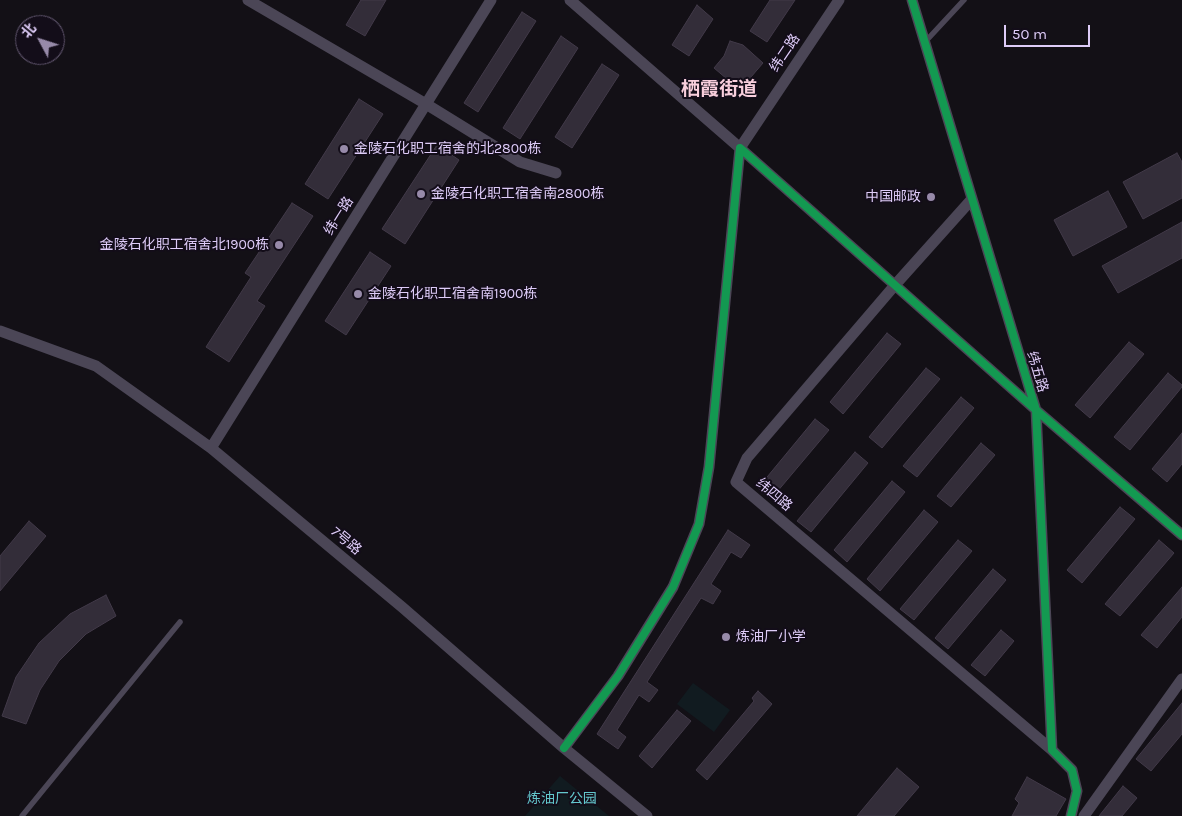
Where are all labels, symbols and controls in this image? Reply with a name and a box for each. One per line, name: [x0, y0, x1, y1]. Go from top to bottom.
north arrow: [15, 15, 65, 65]
scale bar: [1007, 15, 1093, 47]
text: 北: [18, 20, 40, 42]
text: 50 m: [1012, 25, 1047, 43]
street label: 纬二路: [766, 31, 804, 75]
district label: 栖霞街道: [681, 79, 757, 101]
place label: 金陵石化职工宿舍的北2800栋: [354, 141, 541, 157]
marker: 金陵石化职工宿舍的北2800栋: [338, 143, 350, 155]
place label: 金陵石化职工宿舍南2800栋: [431, 186, 604, 202]
marker: 金陵石化职工宿舍南2800栋: [415, 188, 427, 200]
place label: 中国邮政: [865, 189, 921, 205]
marker: 中国邮政: [925, 191, 937, 203]
street label: 纬一路: [321, 194, 357, 238]
place label: 金陵石化职工宿舍北1900栋: [100, 237, 269, 253]
marker: 金陵石化职工宿舍北1900栋: [273, 239, 285, 251]
place label: 金陵石化职工宿舍南1900栋: [368, 286, 537, 302]
marker: 金陵石化职工宿舍南1900栋: [352, 288, 364, 300]
street label: 纬五路: [1023, 349, 1051, 395]
street label: 纬四路: [753, 475, 795, 515]
street label: 7号路: [327, 523, 365, 559]
place label: 炼油厂小学: [736, 629, 806, 645]
marker: 炼油厂小学: [720, 631, 732, 643]
park label: 炼油厂公园: [527, 791, 597, 807]

